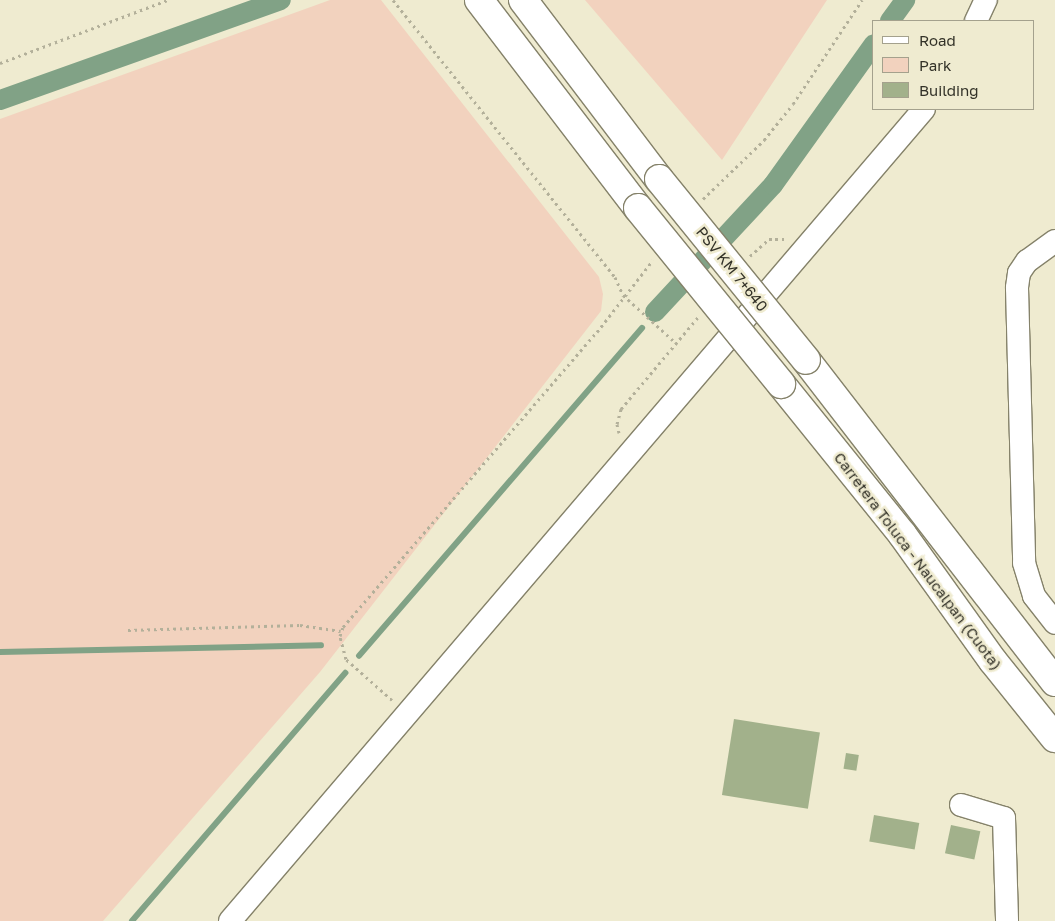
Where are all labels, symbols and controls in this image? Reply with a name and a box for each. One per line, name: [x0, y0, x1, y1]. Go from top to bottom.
legend: [872, 20, 1035, 110]
text: Road: [919, 31, 956, 49]
text: Park: [919, 56, 951, 74]
text: Building: [919, 81, 979, 99]
street label: PSV KM 7+640: [692, 223, 772, 315]
street label: Carretera Toluca - Naucalpan (Cuota): [830, 449, 1006, 673]

